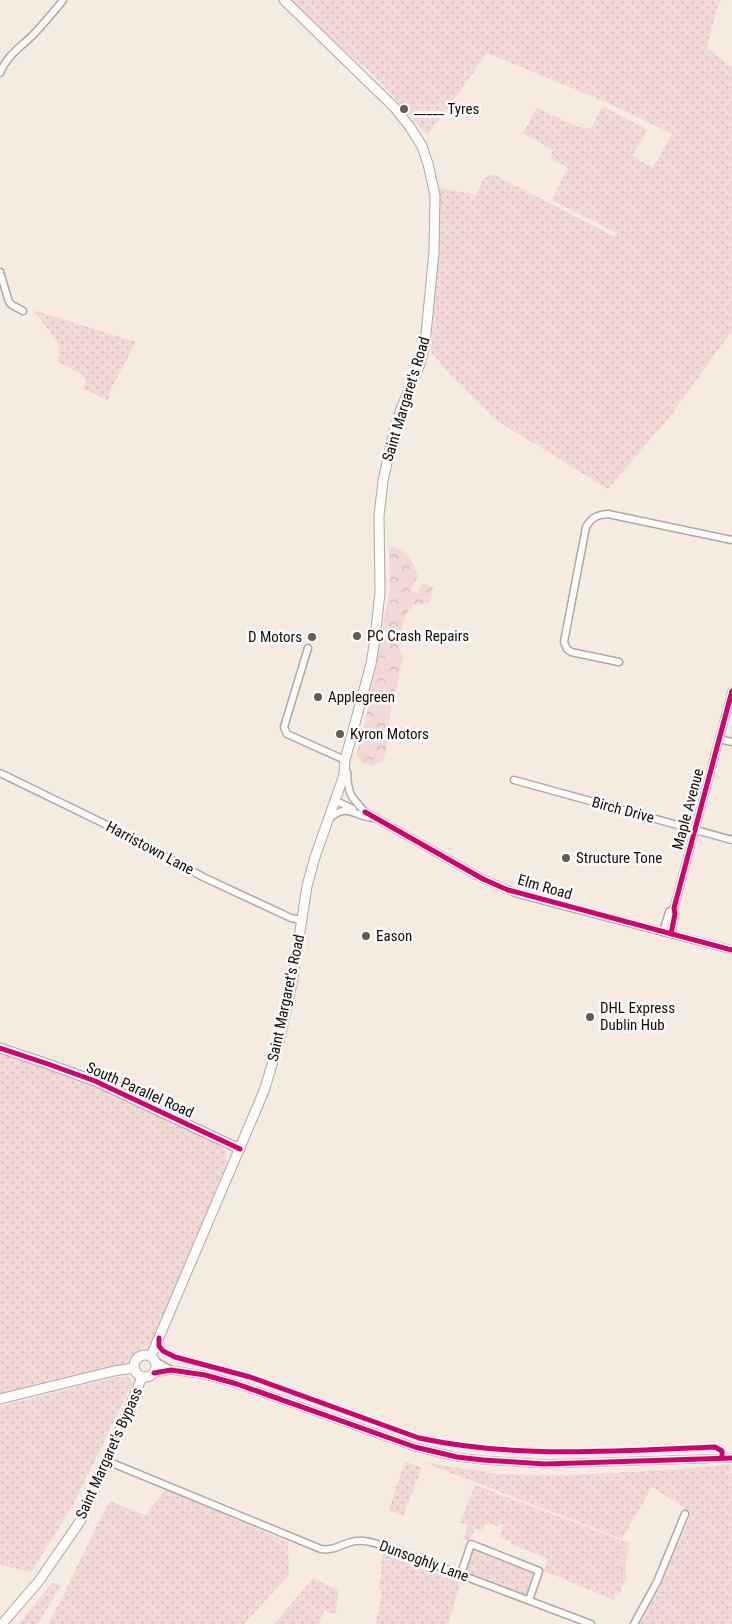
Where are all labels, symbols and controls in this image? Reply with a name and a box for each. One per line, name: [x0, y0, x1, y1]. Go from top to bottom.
place label: _____ Tyres: [414, 100, 479, 118]
marker: _____ Tyres: [398, 103, 410, 115]
street label: Saint Margaret's Road: [378, 334, 434, 464]
place label: PC Crash Repairs: [367, 627, 469, 645]
place label: D Motors: [248, 628, 302, 646]
marker: PC Crash Repairs: [351, 630, 363, 642]
marker: D Motors: [306, 631, 318, 643]
place label: Applegreen: [328, 688, 395, 706]
marker: Applegreen: [312, 691, 324, 703]
place label: Kyron Motors: [350, 725, 429, 743]
marker: Kyron Motors: [334, 728, 346, 740]
street label: Maple Avenue: [669, 767, 707, 851]
street label: Birch Drive: [590, 793, 656, 827]
street label: Harristown Lane: [103, 817, 197, 879]
place label: Structure Tone: [576, 849, 662, 867]
marker: Structure Tone: [560, 852, 572, 864]
street label: Elm Road: [516, 871, 574, 903]
place label: Eason: [376, 927, 412, 945]
marker: Eason: [360, 930, 372, 942]
street label: Saint Margaret's Road: [264, 933, 308, 1063]
place label: DHL Express Dublin Hub: [600, 999, 675, 1034]
marker: DHL Express Dublin Hub: [584, 1011, 596, 1023]
street label: South Parallel Road: [84, 1058, 196, 1122]
street label: Saint Margaret's Bypass: [72, 1384, 146, 1522]
street label: Dunsoghly Lane: [377, 1536, 471, 1586]

